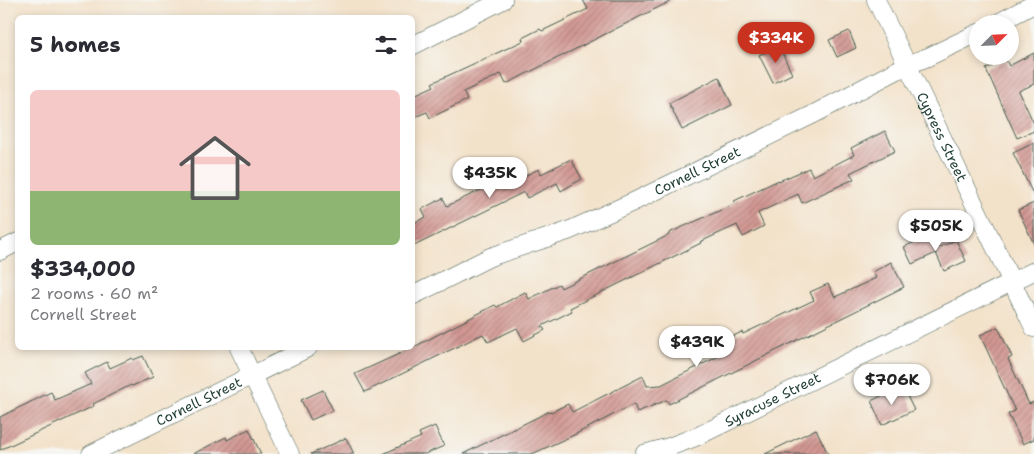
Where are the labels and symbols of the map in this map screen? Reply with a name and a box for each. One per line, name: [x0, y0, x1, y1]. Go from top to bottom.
north arrow: [969, 15, 1019, 65]
pin: $334K: [741, 22, 811, 64]
street label: Cypress Street: [913, 89, 971, 185]
street label: Cornell Street: [651, 142, 743, 199]
pin: $435K: [455, 156, 525, 199]
pin: $505K: [901, 210, 971, 252]
pin: $439K: [662, 326, 732, 368]
pin: $706K: [857, 364, 927, 406]
street label: Syracuse Street: [722, 368, 824, 431]
street label: Cornell Street: [153, 373, 245, 430]

